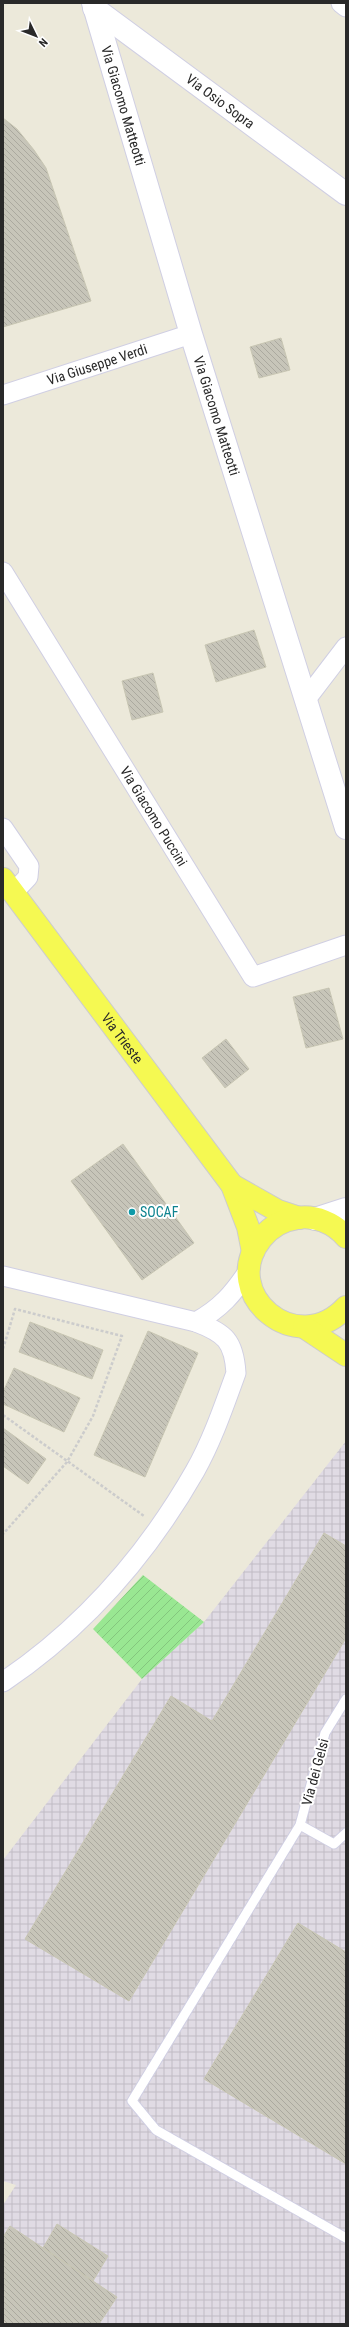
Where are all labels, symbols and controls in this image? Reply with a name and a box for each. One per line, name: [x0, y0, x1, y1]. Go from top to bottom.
north arrow: [16, 16, 56, 56]
text: N: [36, 36, 50, 50]
street label: Via Giacomo Matteotti: [98, 44, 149, 167]
street label: Via Osio Sopra: [183, 71, 258, 132]
street label: Via Giuseppe Verdi: [45, 341, 149, 388]
street label: Via Giacomo Matteotti: [190, 354, 243, 478]
street label: Via Giacomo Puccini: [117, 763, 191, 869]
street label: Via Trieste: [98, 1010, 146, 1067]
place label: SOCAF: [140, 1204, 179, 1220]
marker: SOCAF: [127, 1207, 137, 1217]
street label: Via dei Gelsi: [298, 1737, 332, 1807]

